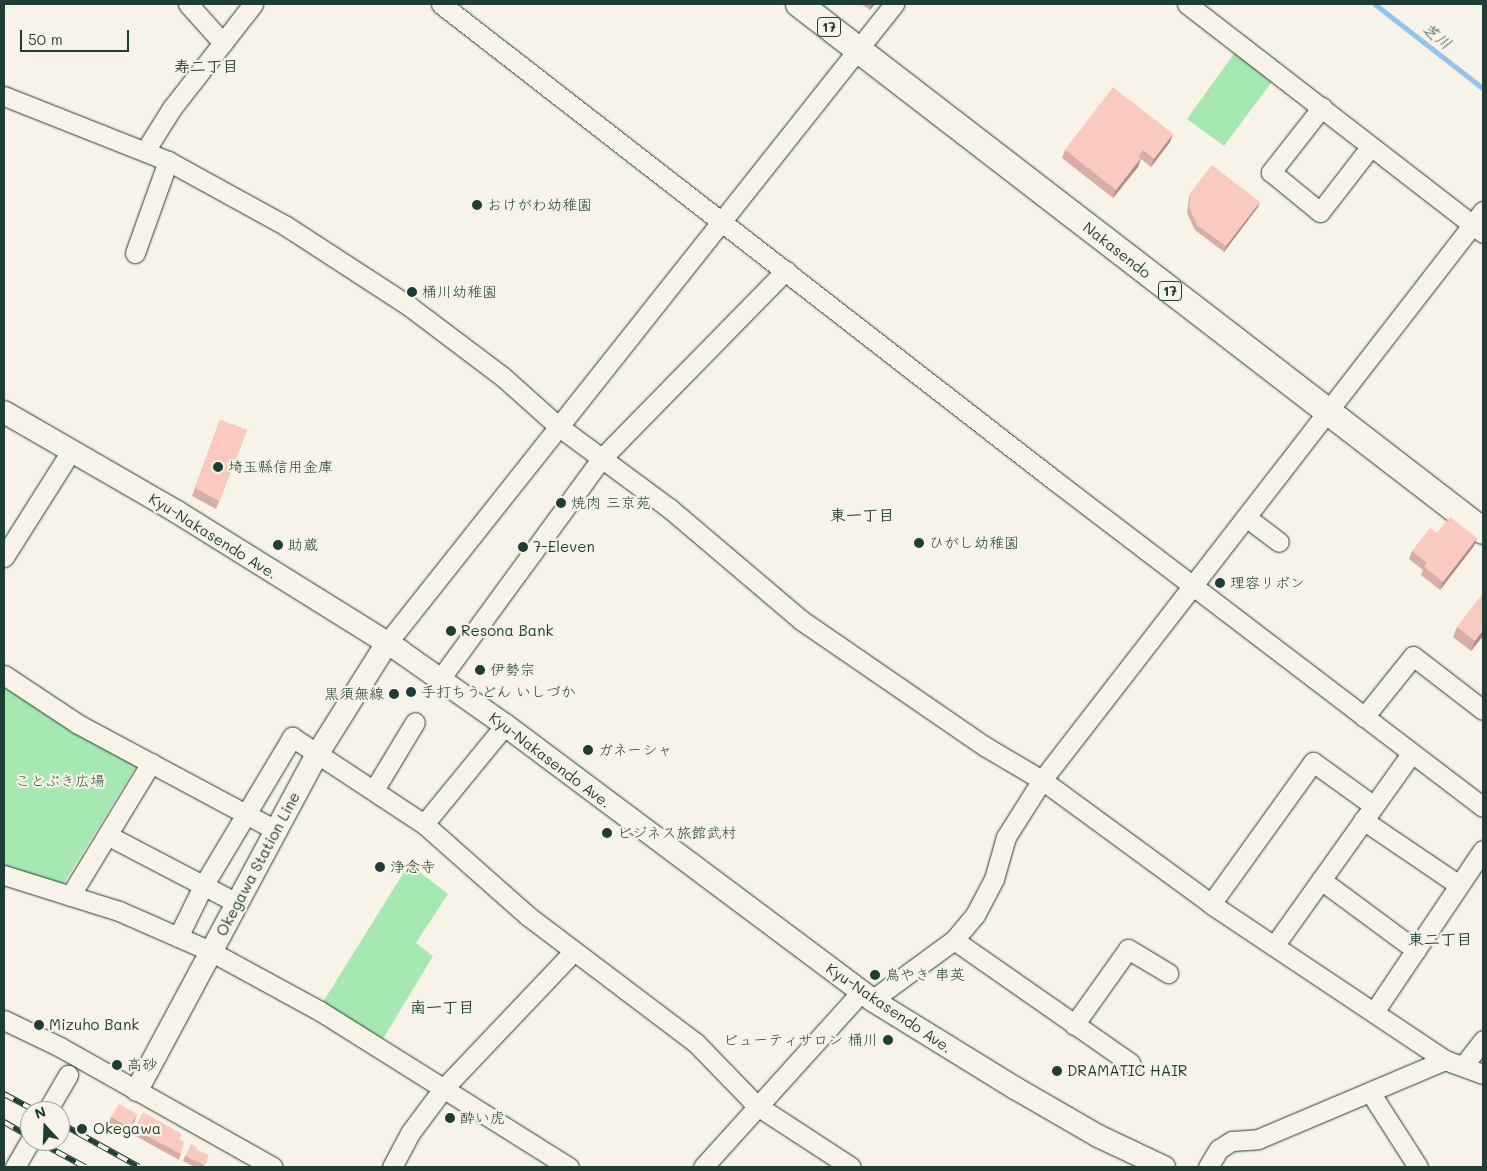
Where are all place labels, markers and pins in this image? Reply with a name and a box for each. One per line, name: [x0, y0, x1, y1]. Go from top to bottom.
place label: おけがわ幼稚園: [487, 196, 592, 214]
marker: おけがわ幼稚園: [471, 199, 483, 211]
place label: 桶川幼稚園: [422, 283, 497, 301]
marker: 桶川幼稚園: [406, 286, 418, 298]
place label: 埼玉縣信用金庫: [228, 458, 333, 476]
marker: 埼玉縣信用金庫: [212, 461, 224, 473]
place label: 焼肉 三京苑: [571, 494, 651, 512]
marker: 焼肉 三京苑: [555, 497, 567, 509]
place label: ひがし幼稚園: [929, 534, 1019, 552]
place label: 助蔵: [288, 536, 318, 554]
marker: ひがし幼稚園: [913, 537, 925, 549]
place label: 7-Eleven: [533, 538, 595, 556]
marker: 助蔵: [272, 539, 284, 551]
marker: 7-Eleven: [517, 541, 529, 553]
place label: 理容リボン: [1230, 574, 1305, 592]
marker: 理容リボン: [1214, 577, 1226, 589]
place label: Resona Bank: [461, 622, 553, 640]
marker: Resona Bank: [445, 625, 457, 637]
place label: 伊勢宗: [490, 661, 535, 679]
marker: 伊勢宗: [474, 664, 486, 676]
place label: 手打ちうどん いしづか: [421, 683, 576, 701]
place label: 黒須無線: [324, 685, 384, 703]
marker: 手打ちうどん いしづか: [405, 686, 417, 698]
marker: 黒須無線: [388, 688, 400, 700]
place label: ガネーシャ: [598, 741, 672, 759]
marker: ガネーシャ: [582, 744, 594, 756]
place label: ビジネス旅館武村: [617, 824, 737, 842]
marker: ビジネス旅館武村: [601, 827, 613, 839]
place label: 浄念寺: [390, 858, 435, 876]
marker: 浄念寺: [374, 861, 386, 873]
place label: 鳥やき 串英: [885, 966, 965, 984]
marker: 鳥やき 串英: [869, 969, 881, 981]
place label: Mizuho Bank: [49, 1016, 139, 1034]
marker: Mizuho Bank: [33, 1019, 45, 1031]
place label: ビューティサロン 桶川: [723, 1031, 878, 1049]
marker: ビューティサロン 桶川: [882, 1034, 894, 1046]
place label: 高砂: [127, 1056, 157, 1074]
marker: 高砂: [111, 1059, 123, 1071]
place label: DRAMATIC HAIR: [1067, 1062, 1187, 1080]
marker: DRAMATIC HAIR: [1051, 1065, 1063, 1077]
place label: 酔い虎: [460, 1109, 505, 1127]
marker: 酔い虎: [444, 1112, 456, 1124]
place label: Okegawa: [93, 1120, 161, 1138]
marker: Okegawa: [75, 1122, 89, 1136]

